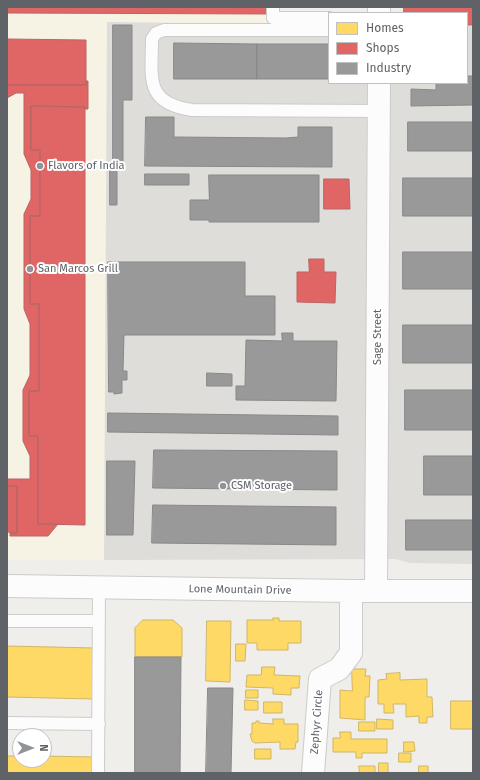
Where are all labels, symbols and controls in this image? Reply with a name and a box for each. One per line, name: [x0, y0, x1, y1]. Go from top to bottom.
legend: [328, 12, 468, 84]
text: Homes: [366, 21, 404, 35]
text: Shops: [366, 41, 399, 55]
text: Industry: [366, 61, 411, 75]
place label: Flavors of India: [48, 159, 125, 173]
marker: Flavors of India: [35, 161, 45, 171]
place label: San Marcos Grill: [38, 262, 118, 276]
marker: San Marcos Grill: [25, 264, 35, 274]
street label: Sage Street: [371, 309, 385, 365]
place label: CSM Storage: [231, 479, 292, 493]
marker: CSM Storage: [218, 481, 228, 491]
street label: Lone Mountain Drive: [188, 583, 292, 597]
street label: Zephyr Circle: [308, 689, 326, 755]
north arrow: [12, 728, 52, 768]
text: N: [37, 744, 50, 752]

